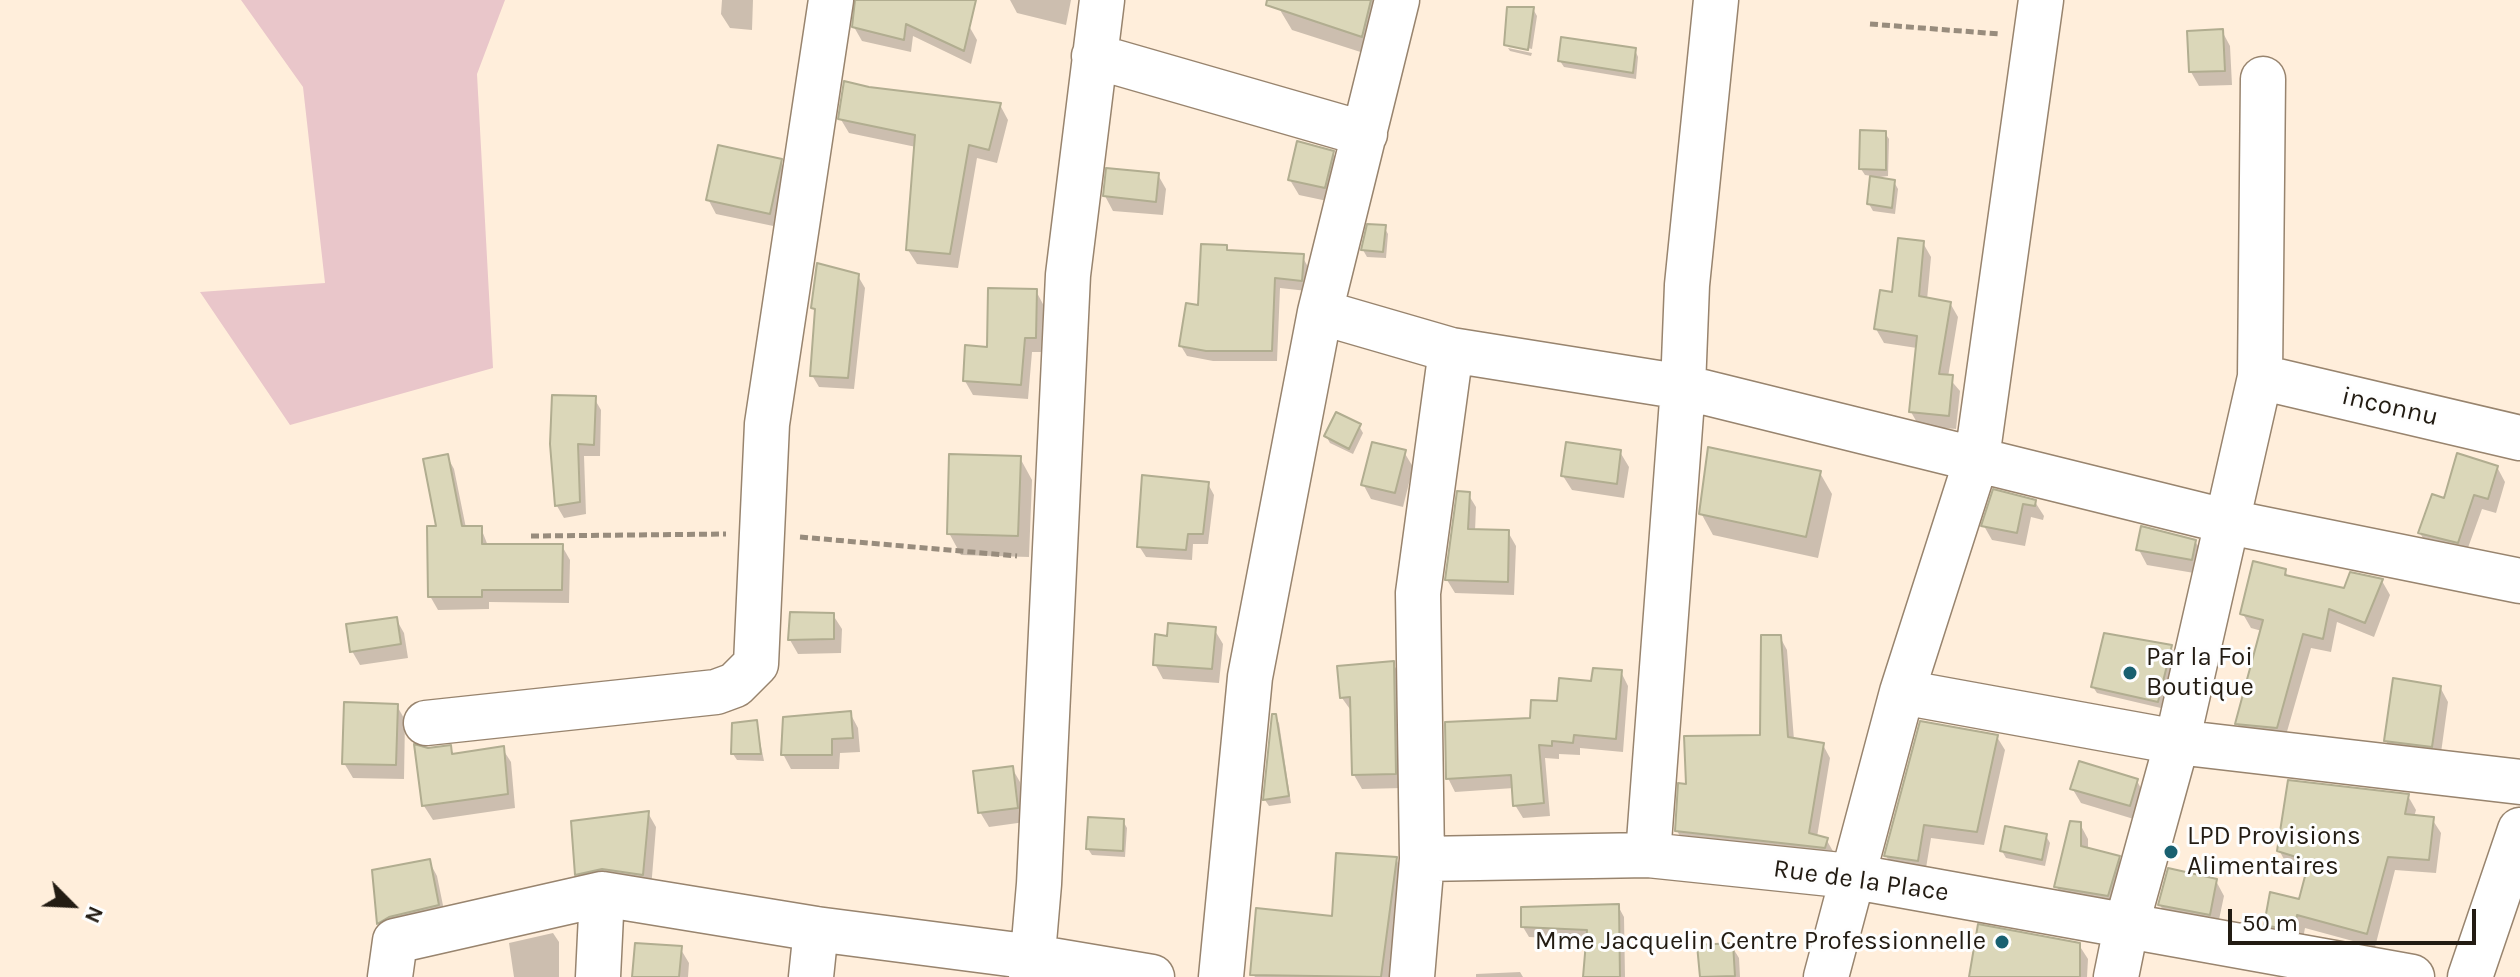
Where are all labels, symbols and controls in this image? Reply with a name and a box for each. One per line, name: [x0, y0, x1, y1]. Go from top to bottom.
street label: inconnu: [2339, 381, 2441, 433]
place label: Par la Foi Boutique: [2146, 642, 2254, 704]
marker: Par la Foi Boutique: [2121, 664, 2139, 682]
place label: LPD Provisions Alimentaires: [2187, 821, 2361, 882]
marker: LPD Provisions Alimentaires: [2162, 843, 2180, 861]
street label: Rue de la Place: [1771, 853, 1951, 909]
north arrow: [32, 865, 112, 945]
scale bar: [2232, 893, 2480, 943]
text: N: [79, 902, 109, 927]
text: 50 m: [2242, 909, 2298, 937]
place label: Mme Jacquelin Centre Professionnelle: [1535, 926, 1986, 958]
marker: Mme Jacquelin Centre Professionnelle: [1993, 933, 2011, 951]

